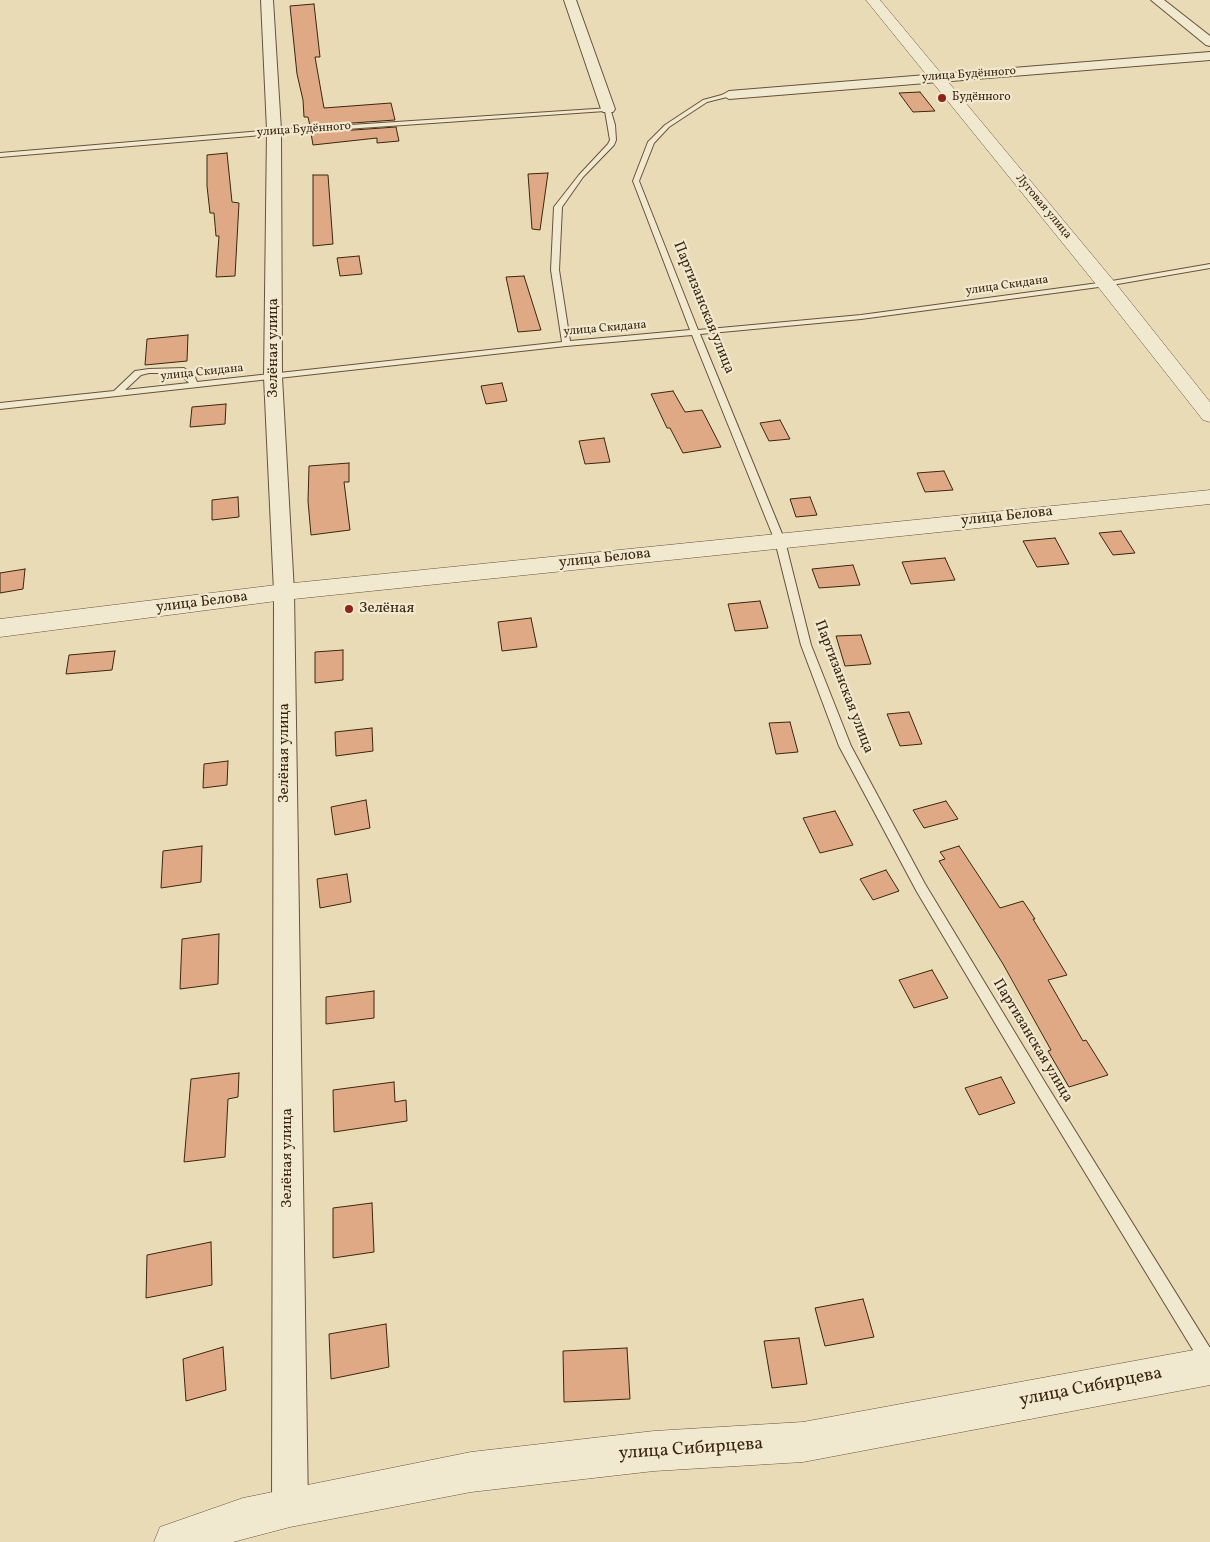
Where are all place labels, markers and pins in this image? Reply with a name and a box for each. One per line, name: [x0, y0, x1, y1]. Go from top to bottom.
place label: Будённого: [952, 91, 1011, 105]
marker: Будённого: [936, 92, 948, 104]
place label: Зелёная: [359, 600, 414, 618]
marker: Зелёная: [343, 603, 355, 615]

